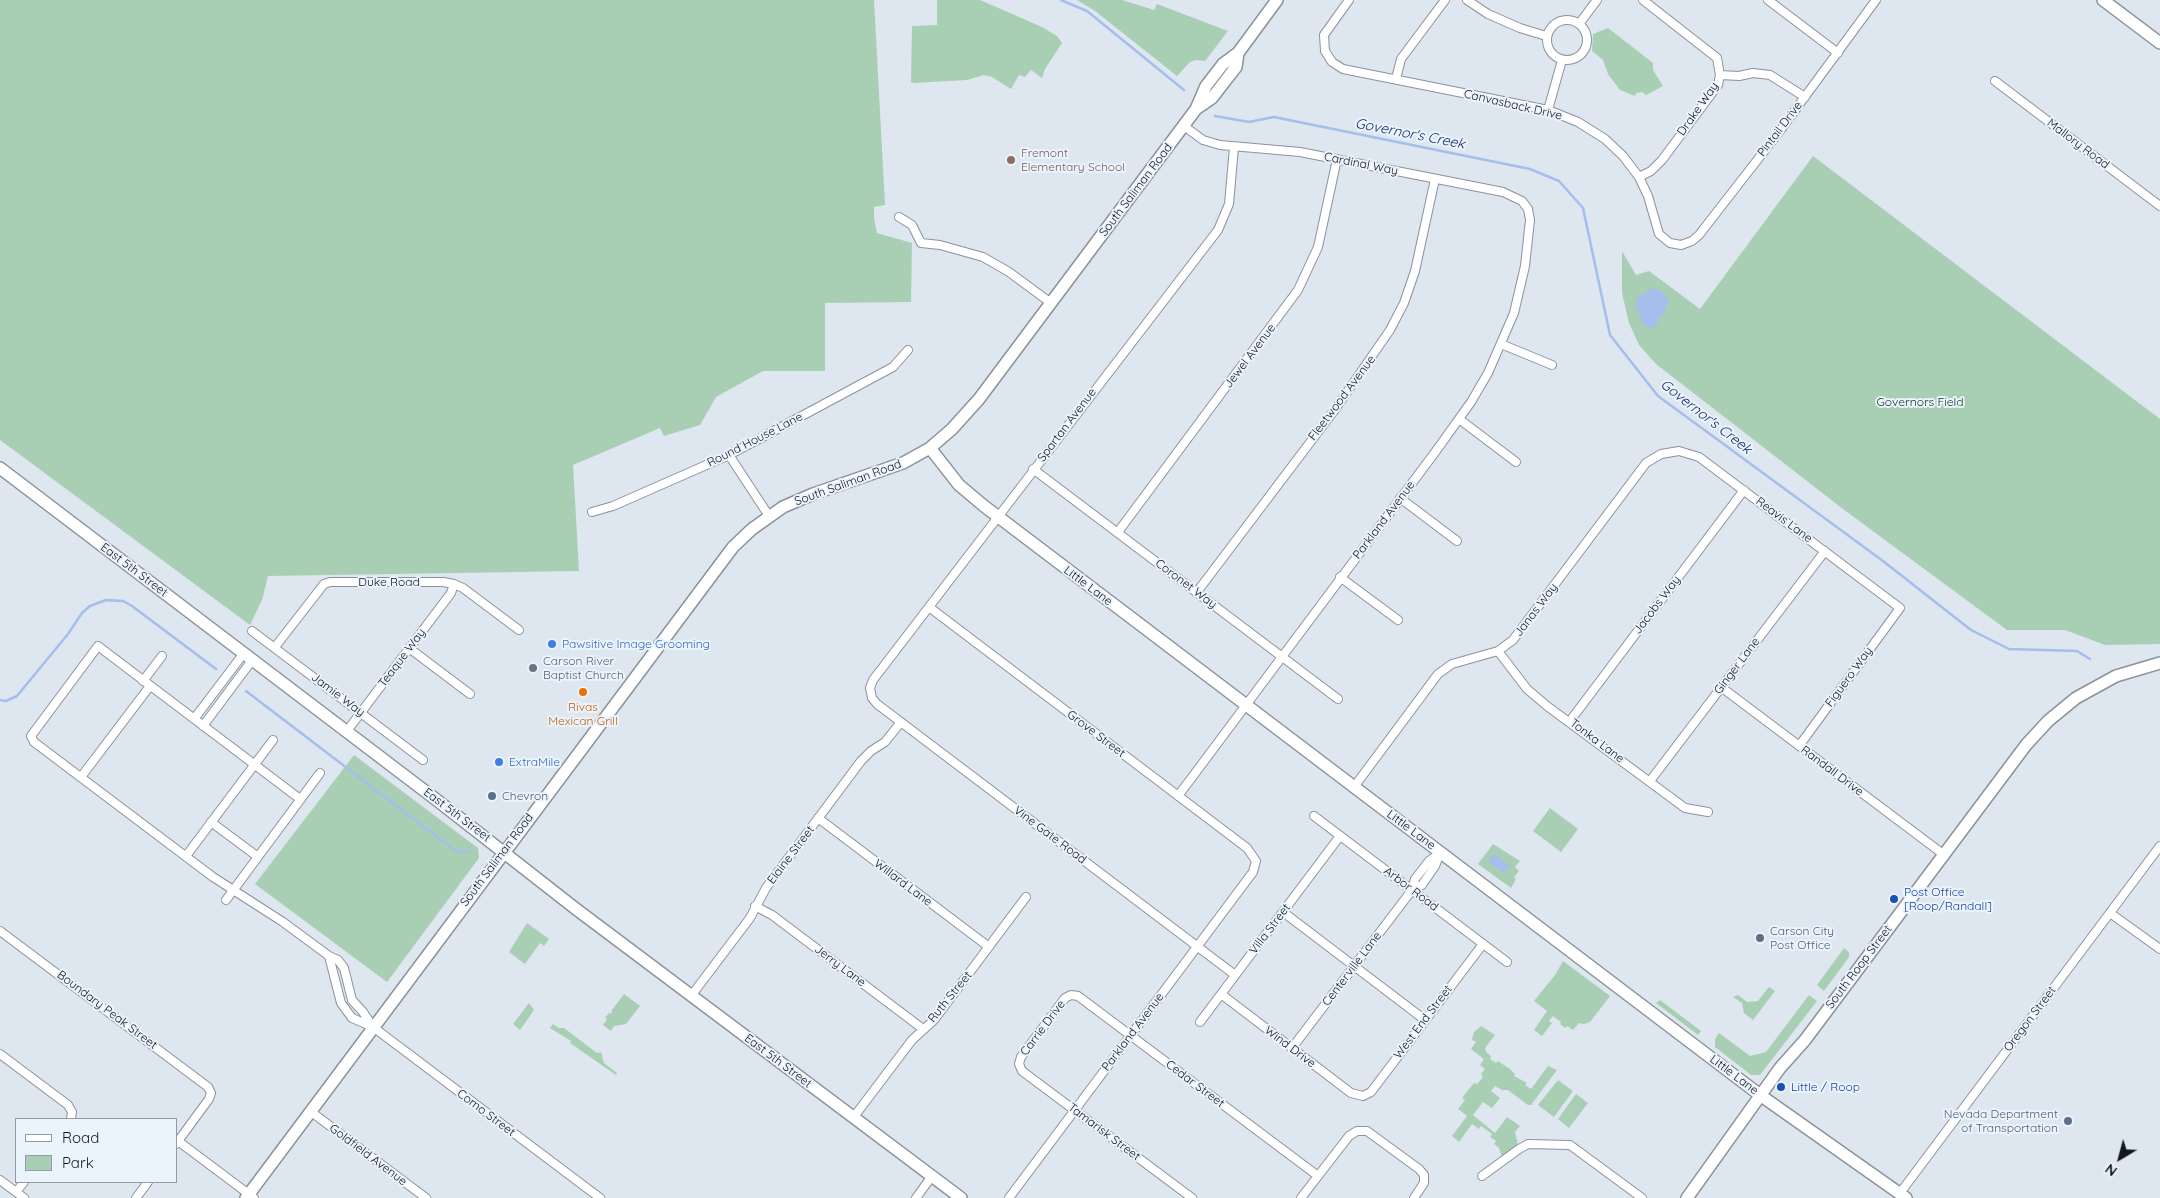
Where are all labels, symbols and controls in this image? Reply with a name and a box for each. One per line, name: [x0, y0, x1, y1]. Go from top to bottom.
street label: Drake Way: [1674, 79, 1722, 139]
street label: Canvasback Drive: [1462, 87, 1564, 123]
street label: Pintail Drive: [1755, 99, 1805, 159]
water label: Governor's Creek: [1354, 115, 1466, 153]
street label: Mallory Road: [2044, 116, 2112, 172]
street label: South Saliman Road: [1096, 141, 1176, 239]
place label: Fremont Elementary School: [1021, 146, 1125, 174]
street label: Cardinal Way: [1323, 150, 1399, 178]
marker: Fremont Elementary School: [1005, 154, 1017, 166]
street label: Jewel Avenue: [1221, 321, 1279, 391]
street label: Fleetwood Avenue: [1305, 353, 1379, 443]
water label: Governor's Creek: [1657, 376, 1755, 458]
street label: Spartan Avenue: [1035, 385, 1099, 465]
park label: Governors Field: [1877, 395, 1963, 409]
street label: Round House Lane: [705, 410, 805, 470]
street label: South Saliman Road: [793, 457, 903, 509]
street label: Parkland Avenue: [1350, 478, 1418, 562]
street label: Reavis Lane: [1753, 494, 1815, 546]
street label: East 5th Street: [97, 540, 171, 600]
street label: Coronet Way: [1152, 556, 1220, 612]
street label: Little Lane: [1061, 563, 1115, 609]
street label: Jacobs Way: [1630, 573, 1684, 637]
street label: Duke Road: [358, 575, 420, 589]
street label: Janas Way: [1511, 581, 1561, 639]
street label: Teaque Way: [375, 626, 429, 690]
street label: Ginger Lane: [1711, 635, 1763, 697]
place label: Pawsitive Image Grooming: [562, 637, 710, 651]
marker: Pawsitive Image Grooming: [546, 638, 558, 650]
street label: Figuero Way: [1822, 644, 1876, 710]
place label: Carson River Baptist Church: [543, 654, 624, 682]
marker: Carson River Baptist Church: [527, 662, 539, 674]
street label: Jamie Way: [308, 670, 368, 720]
marker: Rivas Mexican Grill: [577, 686, 589, 698]
place label: Rivas Mexican Grill: [548, 700, 618, 728]
street label: Grove Street: [1064, 707, 1128, 761]
street label: Tonka Lane: [1567, 716, 1627, 766]
street label: Randall Drive: [1798, 743, 1866, 799]
place label: ExtraMile: [509, 755, 560, 769]
marker: ExtraMile: [493, 756, 505, 768]
street label: East 5th Street: [420, 785, 494, 845]
place label: Chevron: [502, 789, 548, 803]
marker: Chevron: [486, 790, 498, 802]
street label: Vine Gate Road: [1011, 803, 1089, 867]
street label: Little Lane: [1384, 807, 1438, 853]
street label: South Saliman Road: [457, 811, 537, 909]
street label: Elaine Street: [764, 823, 818, 887]
street label: Willard Lane: [871, 856, 935, 910]
street label: Arbor Road: [1381, 864, 1441, 914]
place label: Post Office [Roop/Randall]: [1904, 885, 1992, 913]
marker: Post Office [Roop/Randall]: [1888, 893, 1900, 905]
street label: Villa Street: [1246, 901, 1294, 957]
street label: South Roop Street: [1823, 922, 1895, 1012]
place label: Carson City Post Office: [1770, 924, 1834, 952]
street label: Centerville Lane: [1319, 929, 1385, 1009]
marker: Carson City Post Office: [1754, 932, 1766, 944]
street label: Jerry Lane: [812, 942, 868, 990]
street label: Boundary Peak Street: [54, 968, 160, 1052]
street label: Ruth Street: [925, 968, 975, 1026]
street label: West End Street: [1391, 982, 1455, 1062]
street label: Oregon Street: [2001, 984, 2059, 1054]
street label: Parkland Avenue: [1099, 990, 1167, 1074]
street label: Carrie Drive: [1017, 997, 1069, 1059]
street label: Wind Drive: [1261, 1023, 1319, 1071]
street label: East 5th Street: [741, 1031, 815, 1091]
street label: Little Lane: [1707, 1052, 1761, 1098]
street label: Cedar Street: [1163, 1057, 1227, 1111]
place label: Little / Roop: [1791, 1080, 1860, 1094]
marker: Little / Roop: [1775, 1081, 1787, 1093]
street label: Como Street: [454, 1086, 518, 1140]
street label: Tamarisk Street: [1065, 1100, 1143, 1164]
place label: Nevada Department of Transportation: [1944, 1107, 2058, 1135]
marker: Nevada Department of Transportation: [2062, 1115, 2074, 1127]
legend: [15, 1118, 178, 1183]
street label: Goldfield Avenue: [326, 1121, 410, 1189]
text: Road: [62, 1128, 99, 1147]
north arrow: [2095, 1133, 2145, 1183]
text: Park: [62, 1153, 94, 1172]
text: N: [2101, 1160, 2121, 1180]

